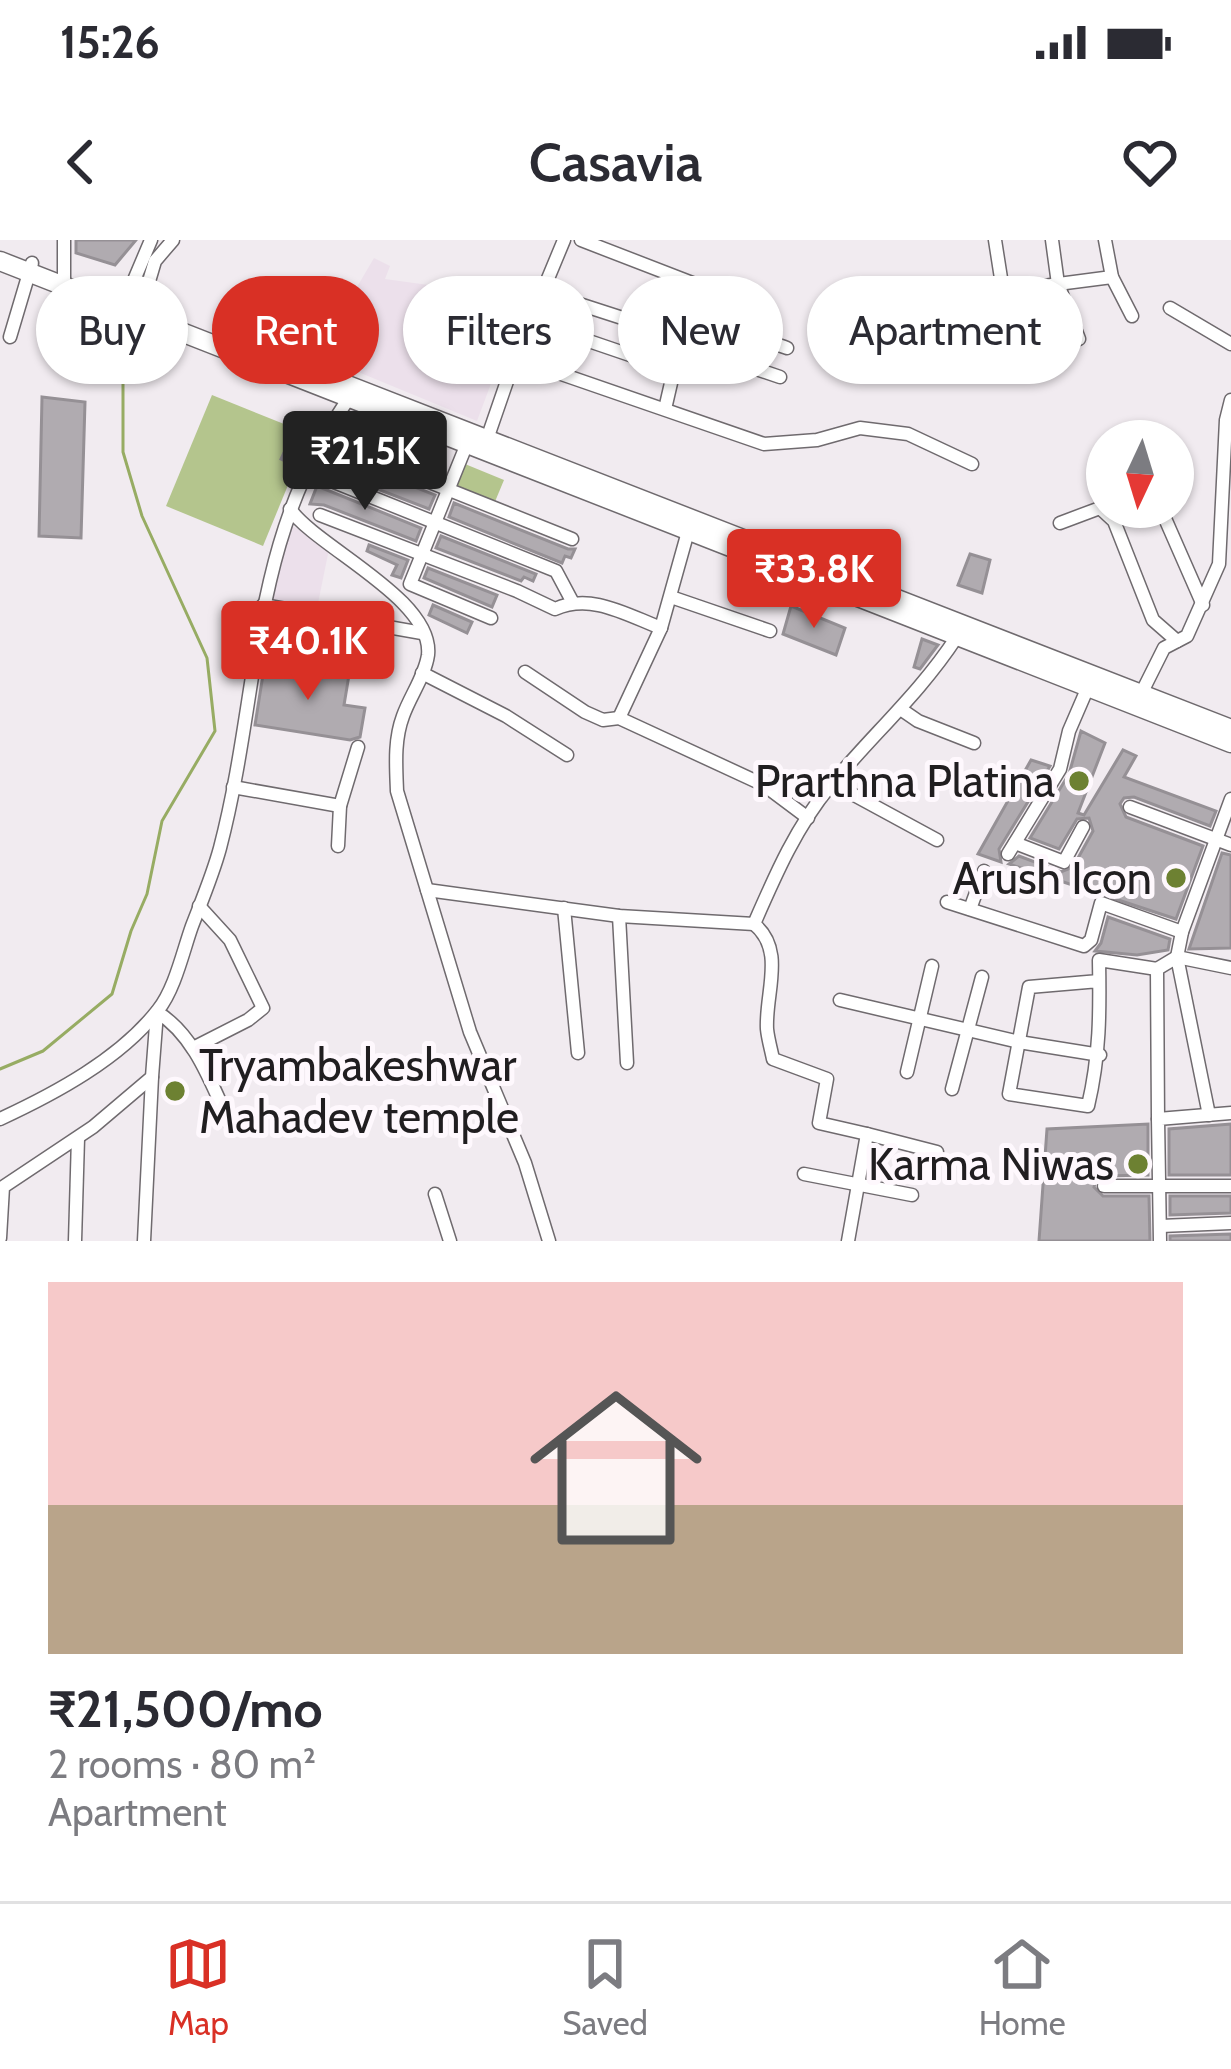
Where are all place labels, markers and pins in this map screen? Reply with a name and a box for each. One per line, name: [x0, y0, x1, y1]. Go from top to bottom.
pin: ₹21.5K: [267, 411, 463, 513]
pin: ₹33.8K: [716, 529, 912, 631]
pin: ₹40.1K: [210, 601, 406, 703]
place label: Prarthna Platina: [755, 754, 1055, 808]
marker: Prarthna Platina: [1066, 768, 1092, 794]
place label: Arush Icon: [952, 851, 1152, 905]
marker: Arush Icon: [1163, 865, 1189, 891]
place label: Tryambakeshwar Mahadev temple: [199, 1038, 519, 1144]
marker: Tryambakeshwar Mahadev temple: [162, 1078, 188, 1104]
place label: Karma Niwas: [868, 1137, 1114, 1191]
marker: Karma Niwas: [1125, 1151, 1151, 1177]

